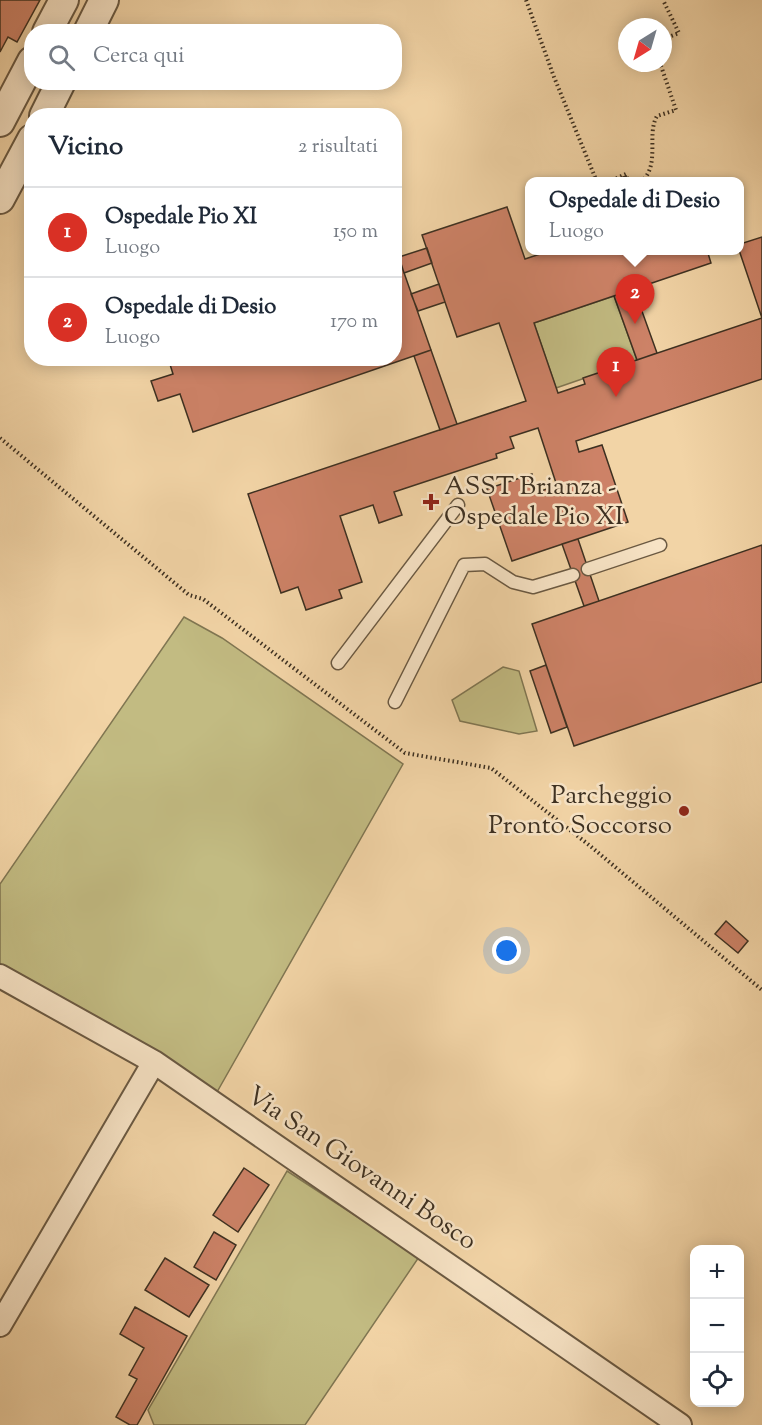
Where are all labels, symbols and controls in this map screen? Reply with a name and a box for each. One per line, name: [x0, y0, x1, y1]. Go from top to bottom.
north arrow: [618, 18, 672, 72]
search box: [24, 24, 402, 90]
icon: search: [45, 41, 78, 74]
text: Cerca qui: [93, 41, 184, 73]
text: Vicino: [48, 129, 123, 166]
text: 2 risultati: [298, 133, 378, 162]
popup: [525, 177, 744, 255]
text: Ospedale di Desio: [549, 186, 720, 218]
text: Ospedale Pio XI: [105, 202, 257, 234]
text: 1: [64, 218, 71, 247]
text: 150 m: [333, 218, 378, 247]
text: Luogo: [549, 218, 604, 247]
text: Luogo: [105, 234, 160, 263]
pin: 2: [616, 274, 654, 324]
text: Ospedale di Desio: [105, 292, 276, 324]
text: 2: [63, 308, 72, 337]
text: 170 m: [330, 308, 378, 337]
text: Luogo: [105, 324, 160, 353]
pin: 1: [596, 348, 636, 397]
place label: ASST Brianza - Ospedale Pio XI: [444, 469, 624, 536]
marker: ASST Brianza - Ospedale Pio XI: [422, 493, 440, 511]
place label: Parcheggio Pronto Soccorso: [488, 778, 672, 845]
marker: Parcheggio Pronto Soccorso: [677, 804, 691, 818]
your location: [492, 936, 521, 965]
street label: Via San Giovanni Bosco: [238, 1078, 484, 1260]
map controls: [690, 1245, 744, 1407]
button: +: [690, 1245, 744, 1299]
button: −: [690, 1299, 744, 1353]
button: locate: [690, 1353, 744, 1407]

